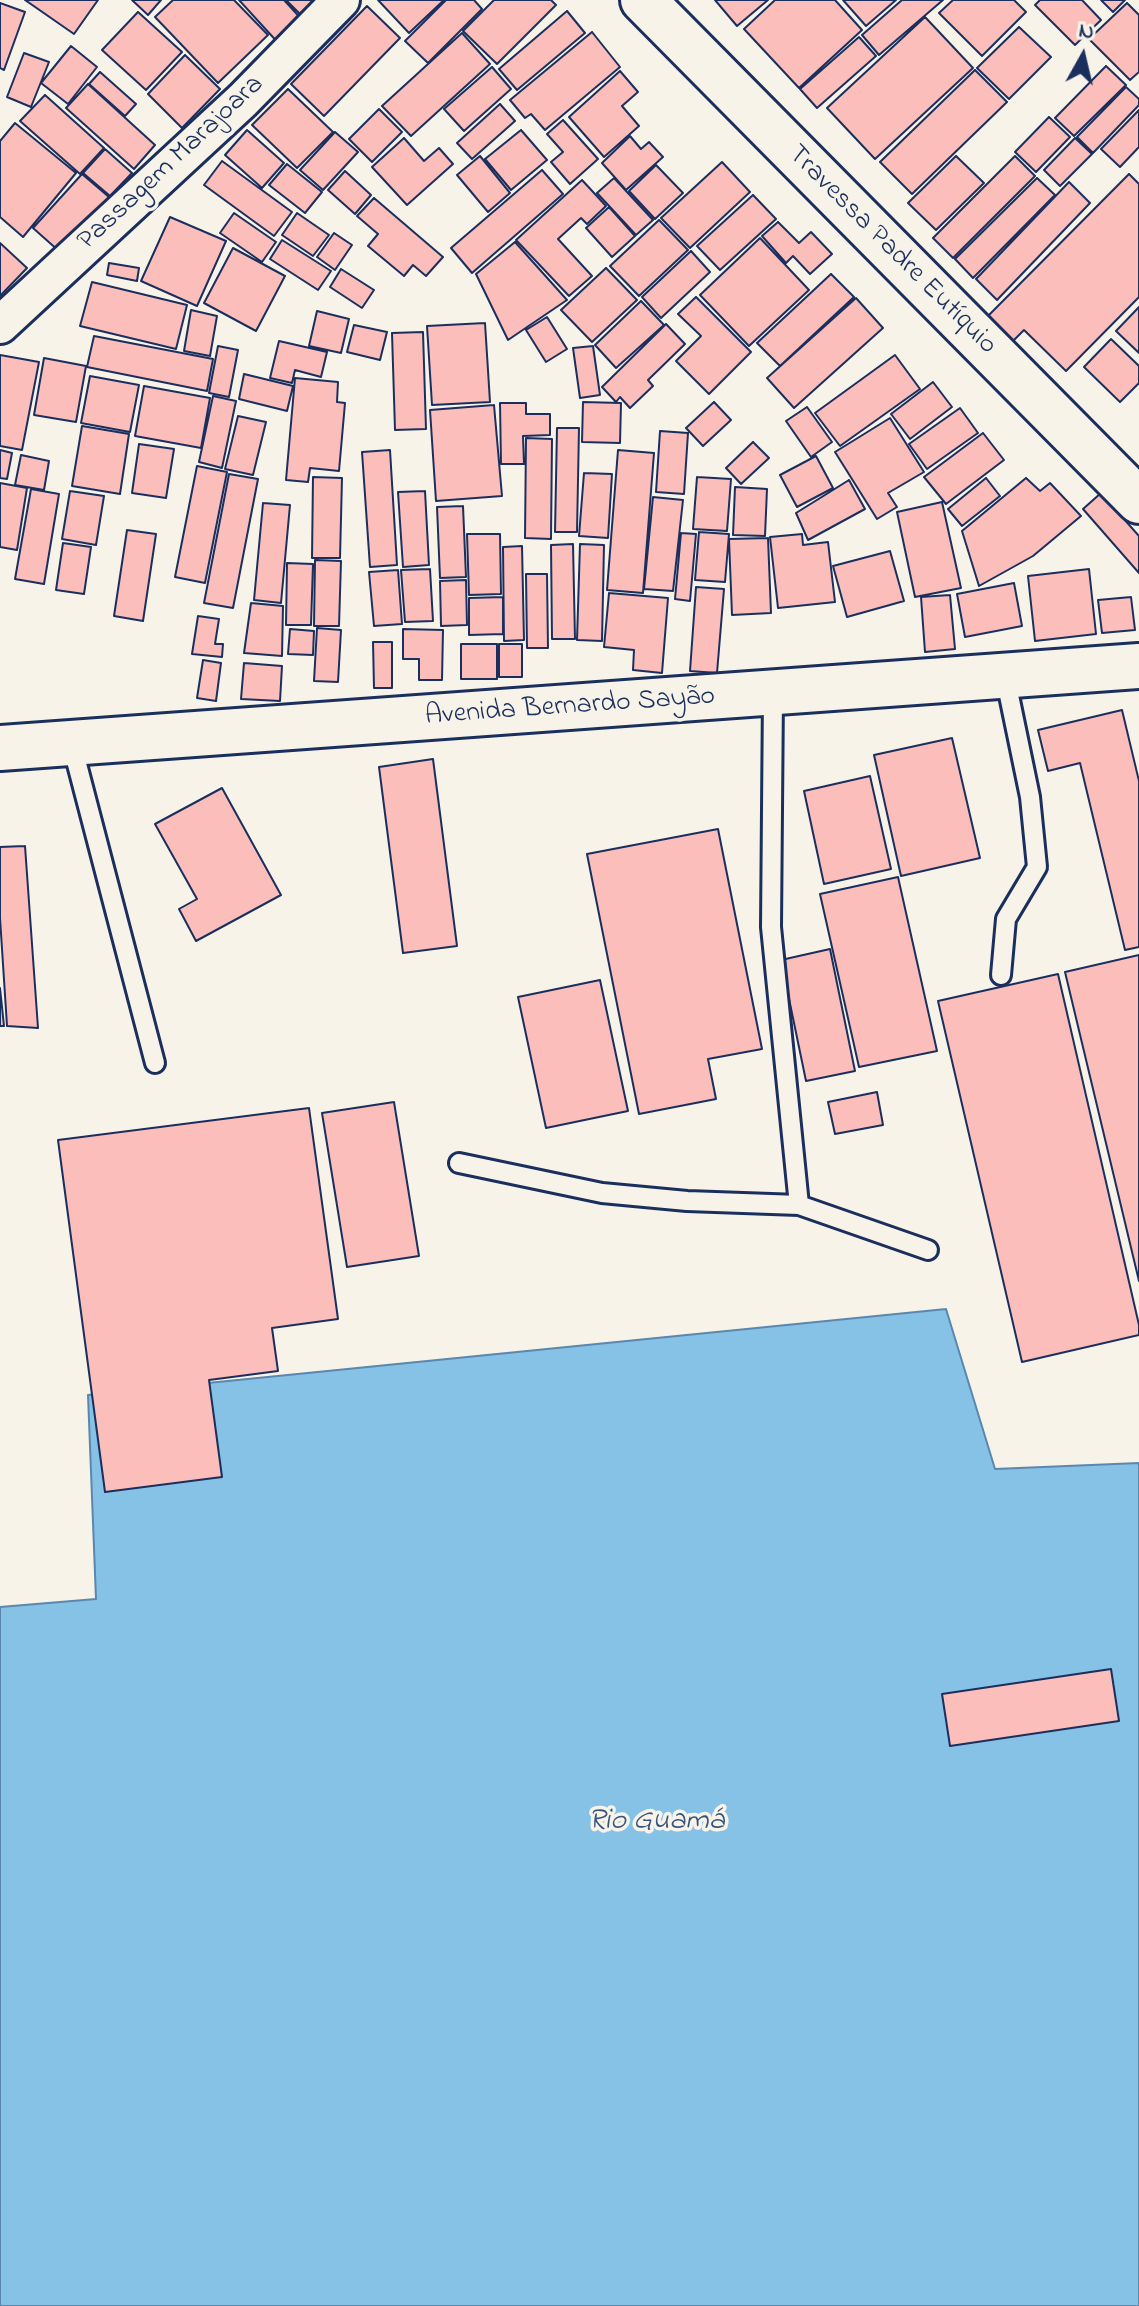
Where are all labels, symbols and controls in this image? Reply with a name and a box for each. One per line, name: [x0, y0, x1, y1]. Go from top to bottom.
text: N: [1077, 15, 1096, 49]
north arrow: [1043, 16, 1123, 96]
street label: Passagem Marajoara: [72, 69, 272, 259]
street label: Travessa Padre Eutíquio: [779, 139, 1003, 363]
street label: Avenida Bernardo Sayão: [424, 681, 716, 735]
water label: Rio Guamá: [588, 1805, 724, 1841]

